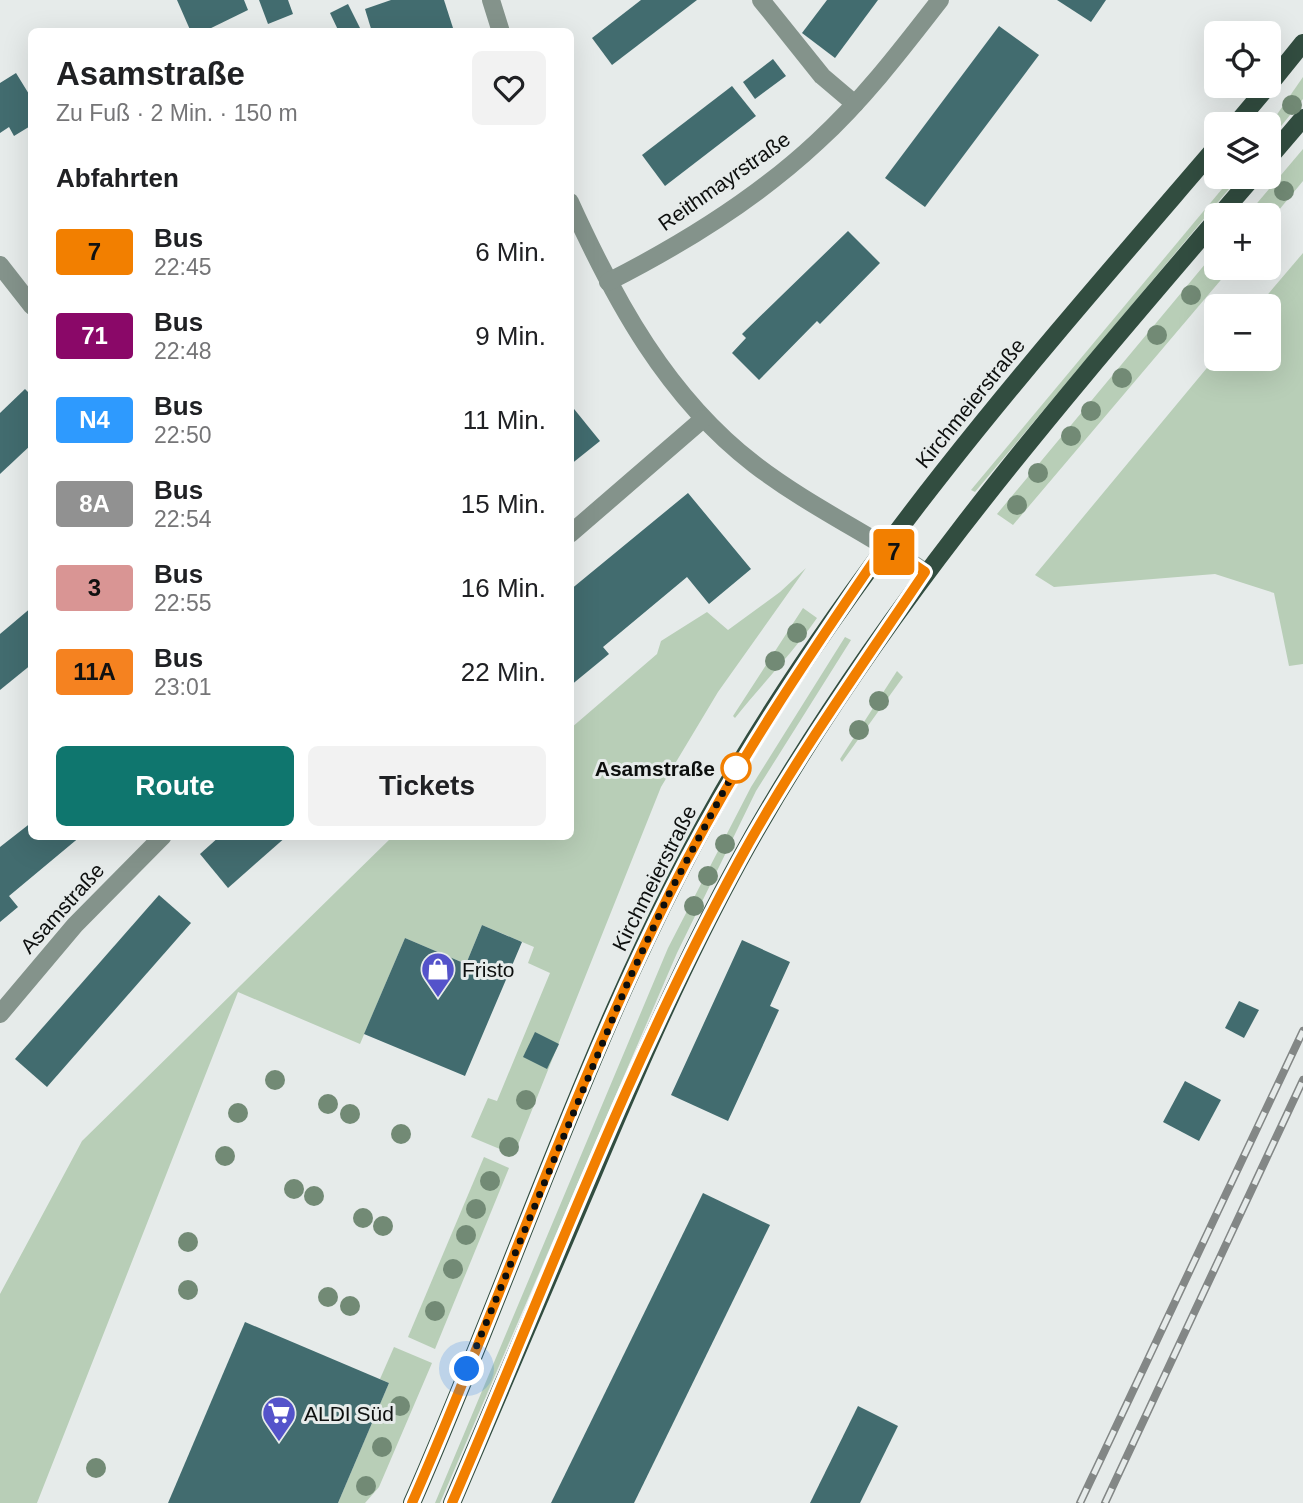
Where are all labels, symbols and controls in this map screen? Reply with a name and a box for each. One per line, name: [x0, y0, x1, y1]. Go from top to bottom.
map controls: [1204, 21, 1281, 371]
button: locate: [1204, 21, 1281, 98]
button: heart: [472, 51, 546, 125]
text: Asamstraße: [56, 55, 245, 92]
text: Zu Fuß · 2 Min. · 150 m: [56, 100, 298, 126]
button: layers: [1204, 112, 1281, 189]
street label: Reithmayrstraße: [654, 127, 794, 235]
text: Abfahrten: [56, 163, 179, 193]
button: +: [1204, 203, 1281, 280]
text: Bus: [154, 223, 203, 253]
text: 6 Min.: [475, 237, 546, 267]
text: 7: [88, 238, 101, 265]
text: 22:45: [154, 254, 212, 280]
button: −: [1204, 294, 1281, 371]
text: Bus: [154, 307, 203, 337]
text: 9 Min.: [475, 321, 546, 351]
text: 71: [81, 322, 108, 349]
street label: Kirchmeierstraße: [911, 334, 1029, 472]
text: 22:48: [154, 338, 212, 364]
text: Bus: [154, 391, 203, 421]
text: 11 Min.: [463, 405, 546, 435]
text: N4: [79, 406, 110, 433]
text: 22:50: [154, 422, 212, 448]
text: Bus: [154, 475, 203, 505]
text: 15 Min.: [461, 489, 546, 519]
text: 8A: [79, 490, 110, 517]
text: 22:54: [154, 506, 212, 532]
line badge: 7: [871, 529, 917, 575]
text: 7: [887, 538, 901, 565]
text: Bus: [154, 559, 203, 589]
text: 16 Min.: [461, 573, 546, 603]
text: 3: [88, 574, 101, 601]
text: 22:55: [154, 590, 212, 616]
text: Bus: [154, 643, 203, 673]
text: 22 Min.: [461, 657, 546, 687]
text: 11A: [73, 658, 116, 685]
text: 23:01: [154, 674, 212, 700]
button: Route: [56, 746, 294, 826]
button: Tickets: [308, 746, 546, 826]
marker: Asamstraße: [721, 753, 751, 783]
place label: Asamstraße: [595, 757, 715, 780]
street label: Kirchmeierstraße: [607, 802, 701, 954]
street label: Asamstraße: [16, 858, 108, 958]
shop icon: Fristo: [419, 950, 457, 999]
place label: Fristo: [462, 958, 515, 981]
your location: [449, 1351, 484, 1386]
supermarket icon: ALDI Süd: [260, 1394, 298, 1443]
place label: ALDI Süd: [304, 1402, 394, 1425]

